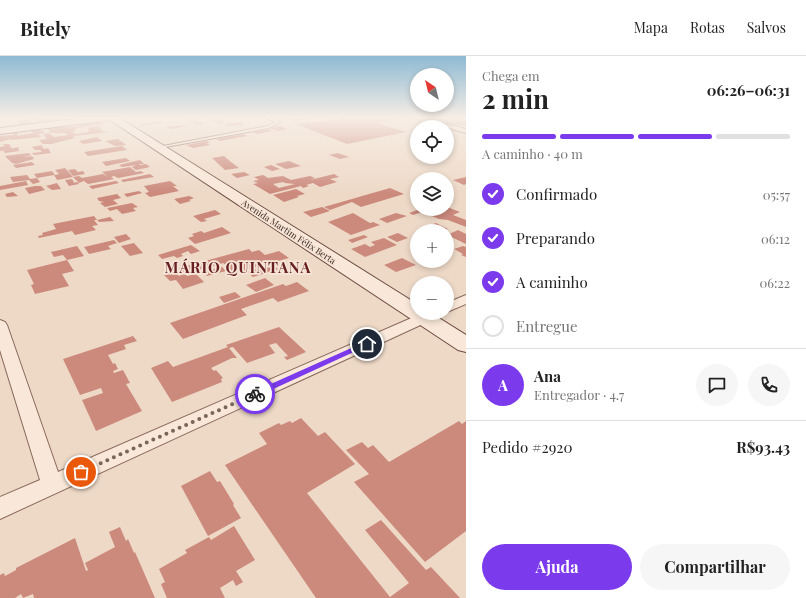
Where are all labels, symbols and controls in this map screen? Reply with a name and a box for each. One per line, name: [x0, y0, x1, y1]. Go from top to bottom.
text: Bitely: [20, 15, 71, 41]
text: Mapa: [634, 18, 668, 37]
text: Rotas: [690, 18, 725, 37]
text: Salvos: [747, 18, 786, 37]
text: Chega em: [482, 67, 540, 84]
north arrow: [410, 68, 454, 112]
map controls: [410, 68, 454, 320]
text: 06:26–06:31: [707, 80, 790, 100]
text: 2 min: [482, 81, 549, 116]
button: locate: [410, 120, 454, 164]
text: A caminho · 40 m: [482, 145, 583, 162]
button: layers: [410, 172, 454, 216]
icon: check: [482, 183, 504, 205]
text: Confirmado: [516, 184, 597, 204]
text: 05:57: [763, 186, 790, 203]
street label: Avenida Martim Félix Berta: [239, 195, 339, 266]
button: +: [410, 224, 454, 268]
icon: check: [482, 227, 504, 249]
text: Preparando: [516, 228, 595, 248]
text: 06:12: [761, 230, 790, 247]
district label: MÁRIO QUINTANA: [164, 257, 312, 277]
icon: check: [482, 271, 504, 293]
text: A caminho: [516, 272, 588, 292]
text: 06:22: [760, 274, 790, 291]
button: −: [410, 276, 454, 320]
text: Entregue: [516, 316, 578, 336]
pin: [350, 327, 384, 361]
icon: home: [356, 333, 378, 355]
button: chat: [696, 364, 738, 406]
button: phone: [748, 364, 790, 406]
text: Ana: [534, 366, 561, 386]
courier: [235, 374, 275, 414]
text: A: [498, 375, 508, 395]
icon: bike: [244, 383, 266, 405]
text: Entregador · 4.7: [534, 386, 624, 403]
text: Pedido #2920: [482, 437, 573, 457]
text: R$93.43: [736, 437, 790, 457]
pin: [64, 455, 98, 489]
icon: bag: [70, 461, 92, 483]
button: Ajuda: [482, 544, 632, 590]
button: Compartilhar: [640, 544, 790, 590]

